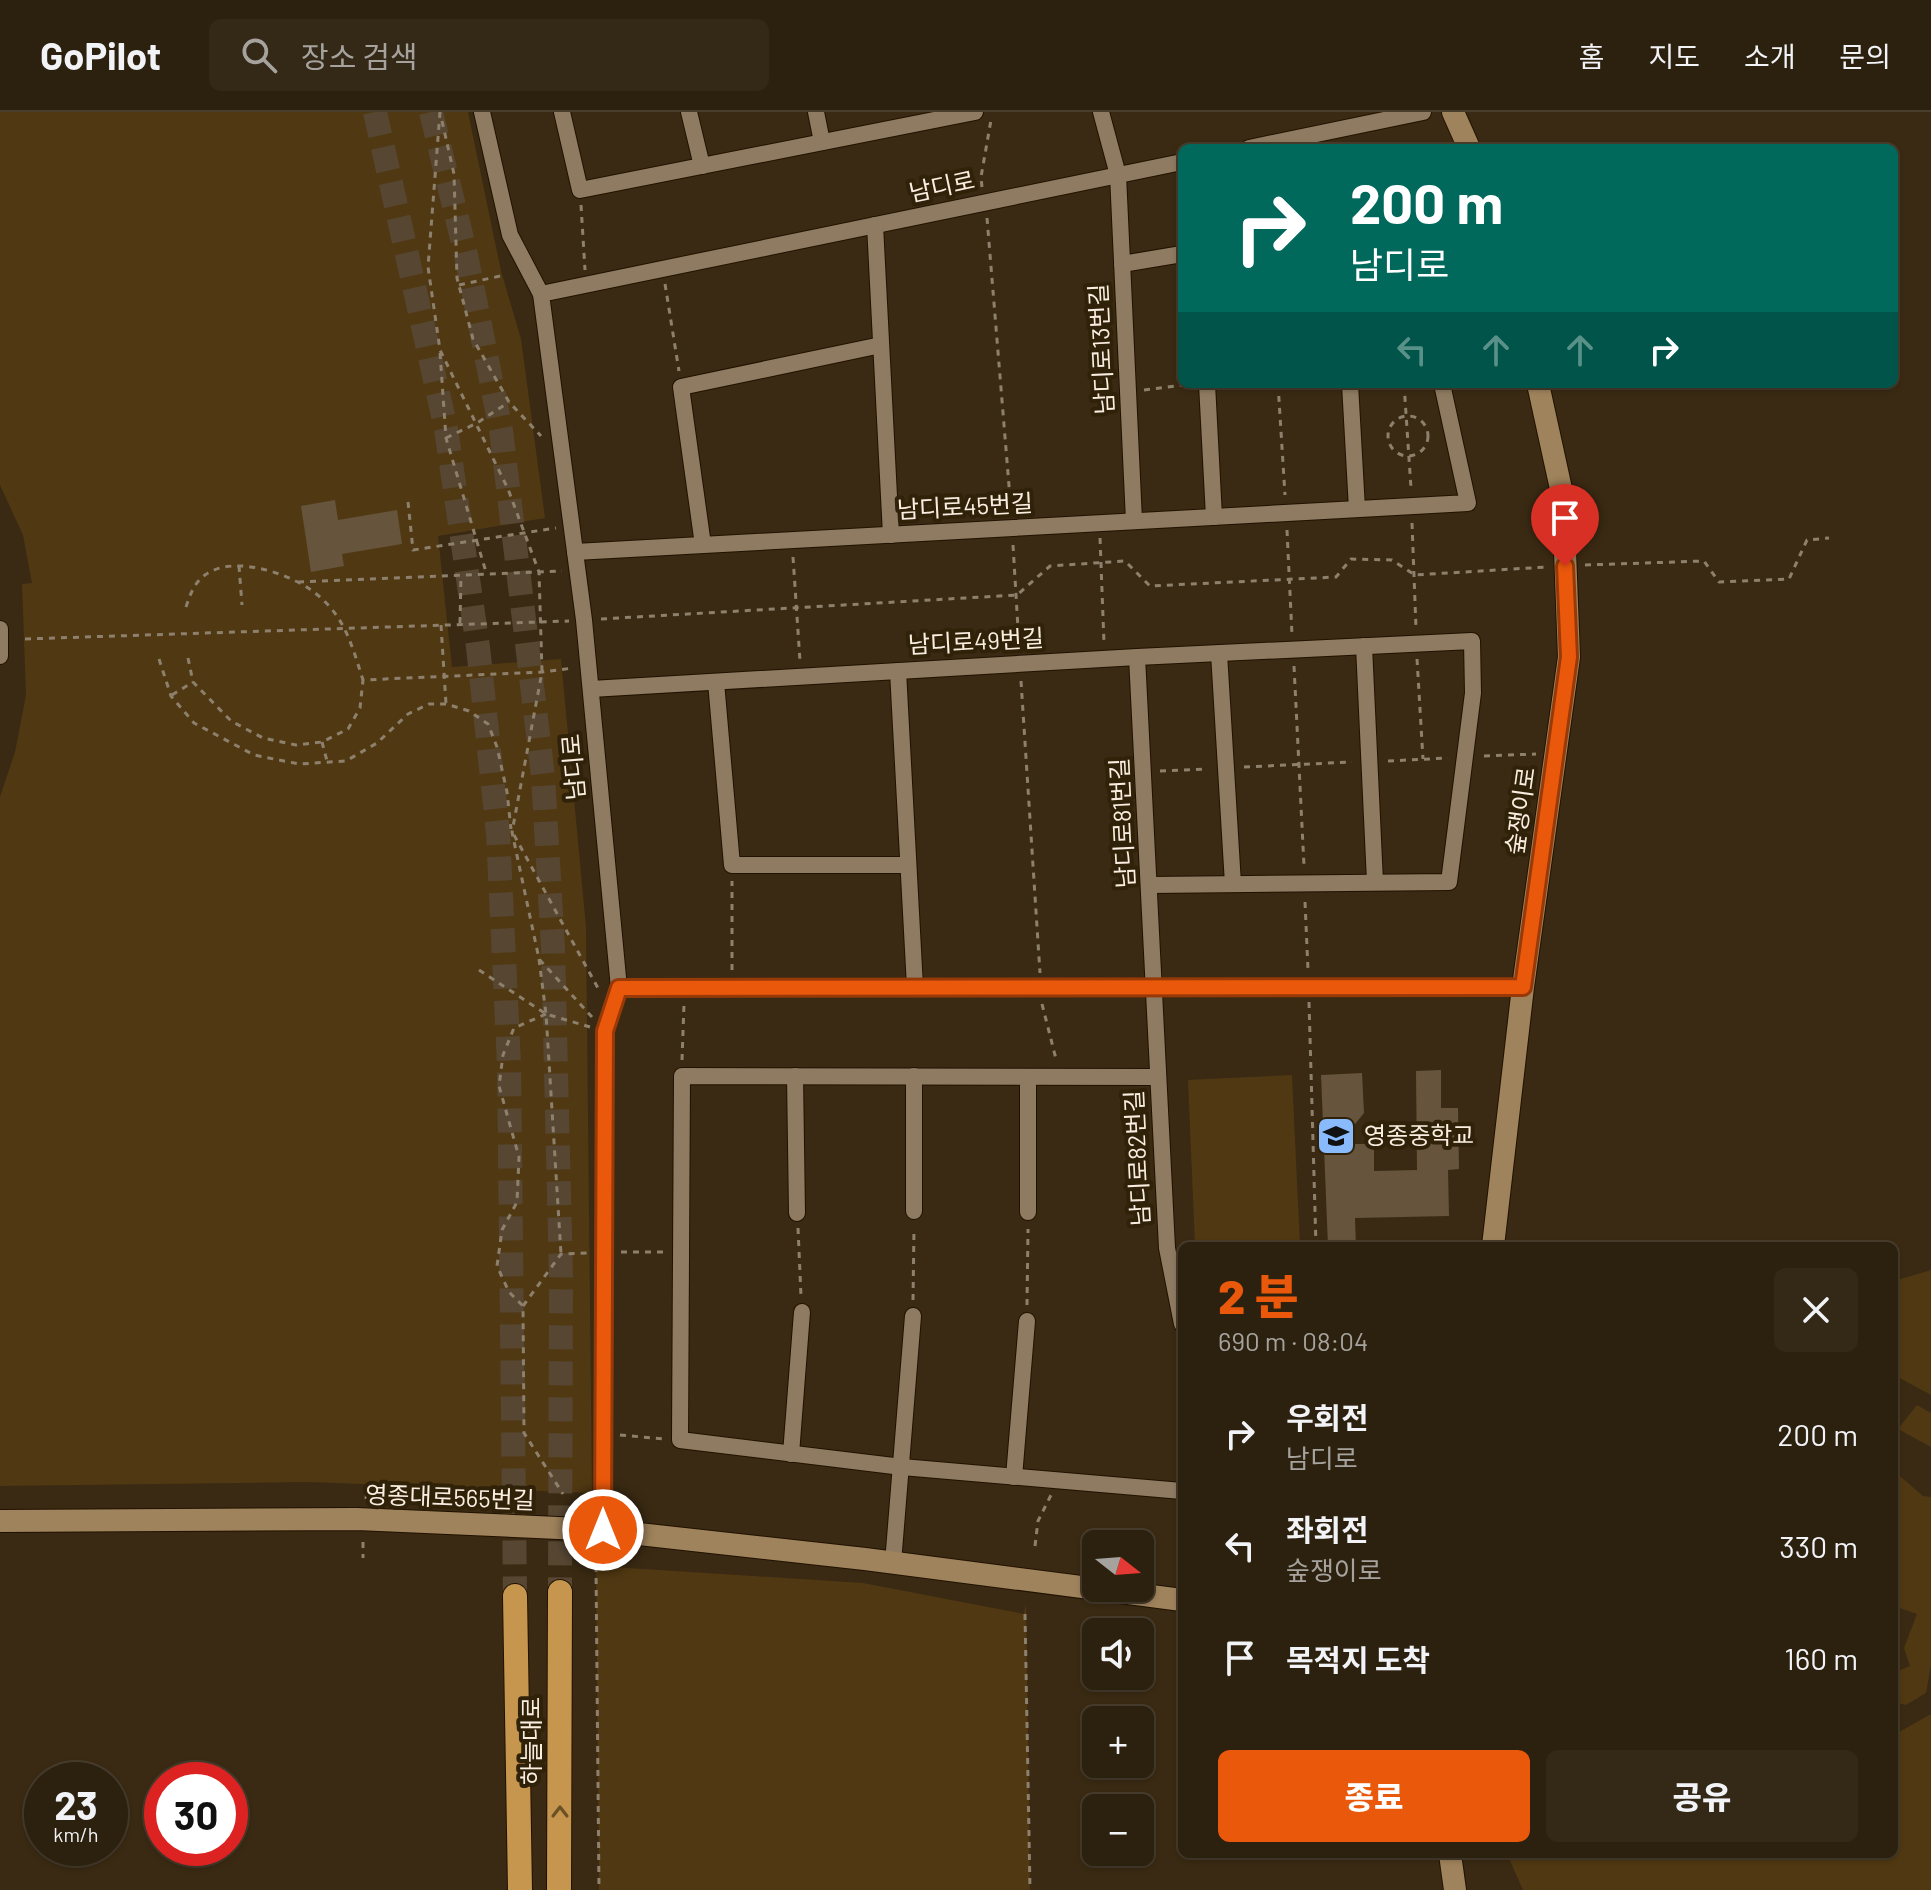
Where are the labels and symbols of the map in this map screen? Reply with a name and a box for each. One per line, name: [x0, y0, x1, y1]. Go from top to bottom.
street label: 남디로: [906, 164, 977, 207]
street label: 남디로13번길: [1083, 283, 1118, 415]
pin: [1531, 484, 1599, 566]
street label: 남디로45번길: [896, 487, 1034, 524]
street label: 남디로49번길: [907, 622, 1045, 659]
street label: 남디로: [555, 733, 590, 801]
street label: 남디로81번길: [1104, 757, 1139, 889]
street label: 숲쟁이로: [1499, 765, 1540, 857]
street label: 남디로82번길: [1118, 1090, 1155, 1227]
school or university icon: 영종중학교: [1315, 1115, 1357, 1157]
place label: 영종중학교: [1364, 1120, 1474, 1149]
street label: 영종대로565번길: [365, 1479, 535, 1514]
position arrow: [561, 1488, 645, 1572]
north arrow: [1082, 1530, 1154, 1602]
street label: 하늘대로: [516, 1697, 545, 1785]
speed limit sign: 30: [144, 1762, 248, 1866]
one-way arrow: [551, 1805, 568, 1818]

